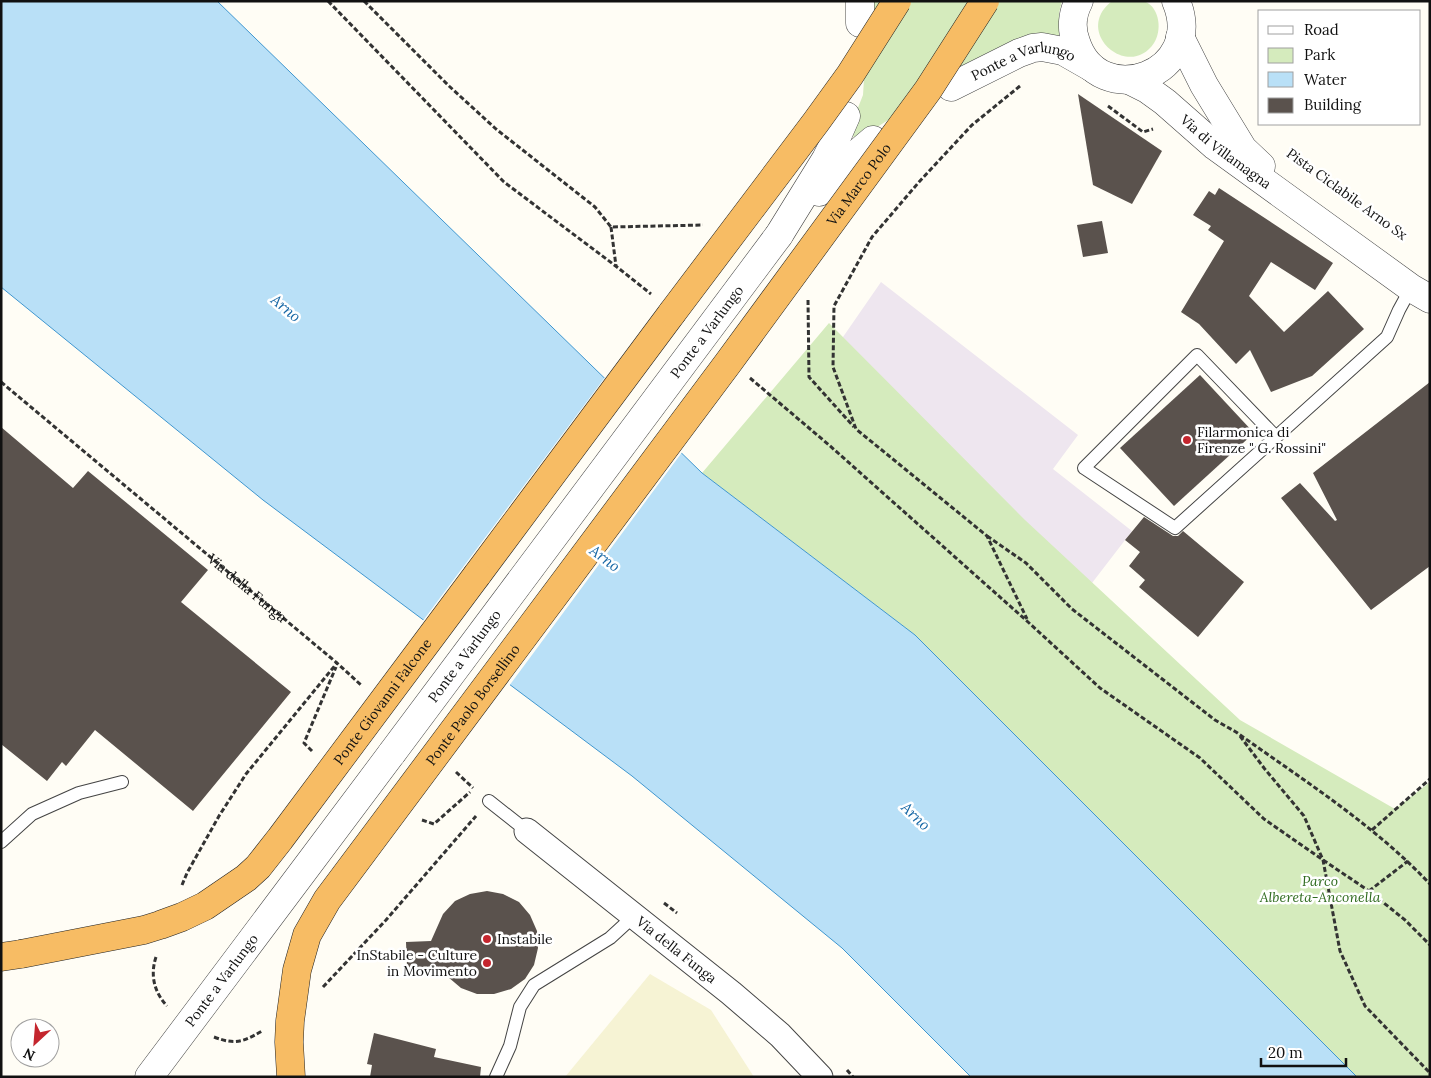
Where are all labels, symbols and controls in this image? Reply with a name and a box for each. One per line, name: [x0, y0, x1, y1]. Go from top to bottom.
legend: [1258, 10, 1421, 125]
text: Road: [1304, 20, 1339, 39]
street label: Ponte a Varlungo: [968, 38, 1079, 85]
text: Park: [1304, 45, 1335, 64]
text: Water: [1304, 70, 1347, 89]
text: Building: [1304, 95, 1362, 114]
street label: Via di Villamagna: [1176, 110, 1275, 193]
street label: Via Marco Polo: [822, 140, 895, 230]
street label: Pista Ciclabile Arno Sx: [1283, 144, 1411, 244]
street label: Ponte a Varlungo: [666, 282, 747, 382]
water label: Arno: [266, 289, 305, 326]
place label: Filarmonica di Firenze " G. Rossini": [1197, 423, 1326, 457]
marker: Filarmonica di Firenze " G. Rossini": [1181, 434, 1193, 446]
water label: Arno: [585, 540, 624, 576]
street label: Via della Funga: [203, 549, 290, 626]
street label: Ponte a Varlungo: [424, 606, 505, 706]
street label: Ponte Giovanni Falcone: [330, 635, 436, 768]
street label: Ponte Paolo Borsellino: [422, 641, 524, 769]
water label: Arno: [897, 797, 935, 834]
park label: Parco Albereta-Anconella: [1259, 872, 1381, 906]
street label: Via della Funga: [632, 912, 720, 987]
street label: Ponte a Varlungo: [181, 930, 262, 1030]
place label: Instabile: [497, 930, 553, 948]
marker: Instabile: [481, 933, 493, 945]
place label: InStabile - Culture in Movimento: [356, 946, 477, 980]
marker: InStabile - Culture in Movimento: [481, 957, 493, 969]
north arrow: [10, 1018, 60, 1068]
scale bar: [1261, 1036, 1346, 1068]
text: 20 m: [1268, 1043, 1303, 1062]
text: N: [20, 1044, 38, 1065]

